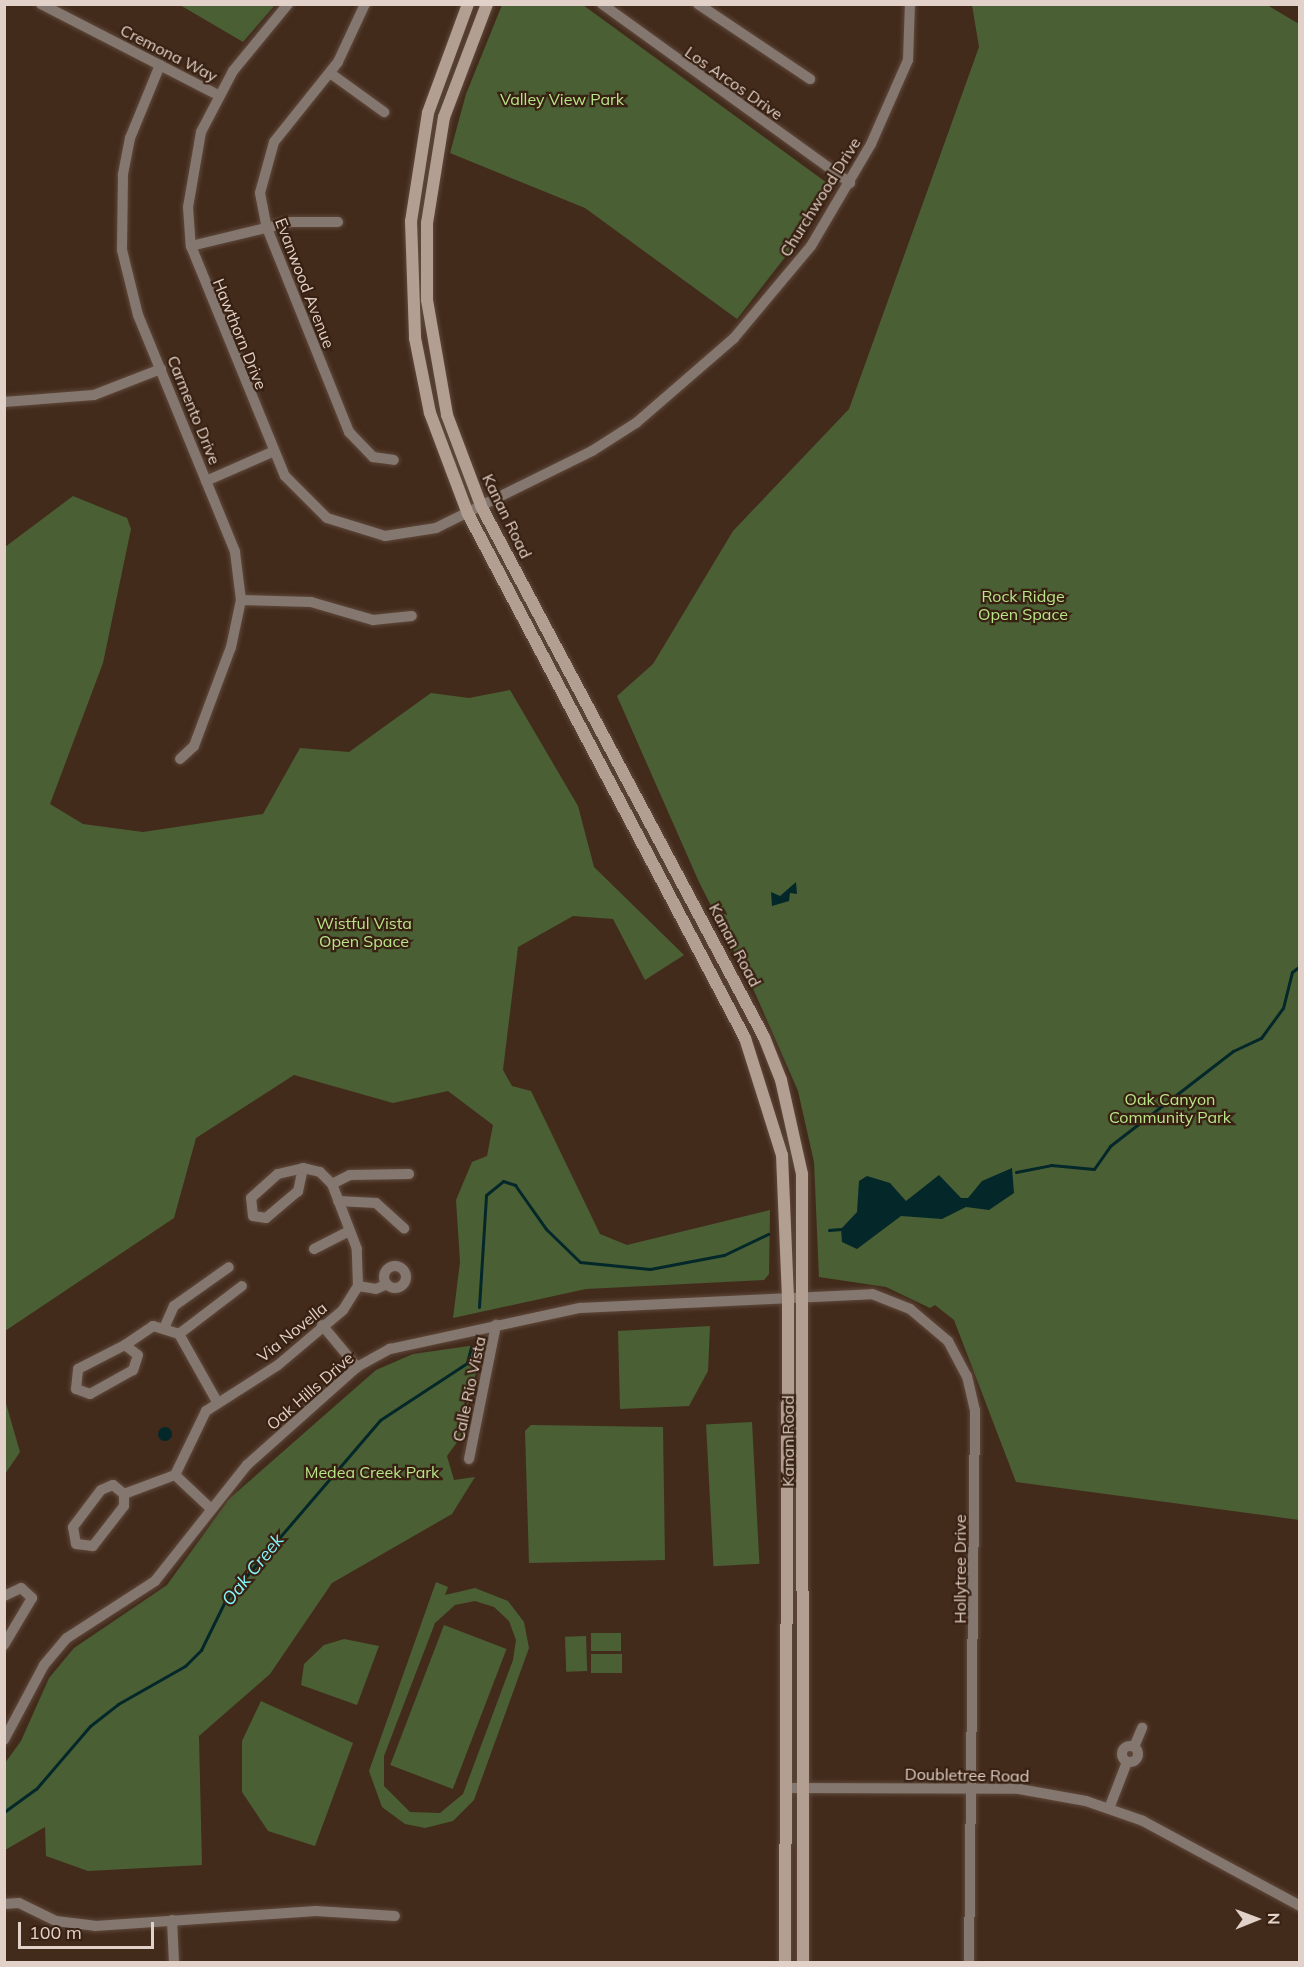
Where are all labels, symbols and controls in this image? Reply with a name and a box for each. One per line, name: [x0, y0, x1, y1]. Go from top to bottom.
street label: Cremona Way: [117, 20, 221, 86]
street label: Los Arcos Drive: [681, 42, 787, 124]
park label: Valley View Park: [500, 89, 624, 109]
street label: Churchwood Drive: [776, 134, 864, 260]
street label: Evanwood Avenue: [271, 215, 339, 351]
street label: Hawthorn Drive: [209, 276, 271, 392]
street label: Carmento Drive: [163, 353, 225, 467]
street label: Kanan Road: [478, 471, 536, 561]
park label: Rock Ridge Open Space: [978, 586, 1068, 624]
street label: Kanan Road: [705, 900, 765, 990]
park label: Wistful Vista Open Space: [316, 913, 412, 951]
park label: Oak Canyon Community Park: [1109, 1089, 1231, 1127]
street label: Via Novella: [253, 1298, 331, 1366]
street label: Calle Rio Vista: [448, 1335, 490, 1443]
street label: Oak Hills Drive: [263, 1348, 357, 1434]
street label: Kanan Road: [778, 1395, 798, 1487]
park label: Medea Creek Park: [305, 1462, 439, 1482]
street label: Hollytree Drive: [950, 1514, 970, 1624]
water label: Oak Creek: [217, 1530, 289, 1610]
street label: Doubletree Road: [905, 1764, 1029, 1786]
north arrow: [1226, 1889, 1286, 1949]
scale bar: [21, 1910, 158, 1948]
text: N: [1264, 1912, 1284, 1925]
text: 100 m: [29, 1921, 82, 1944]

